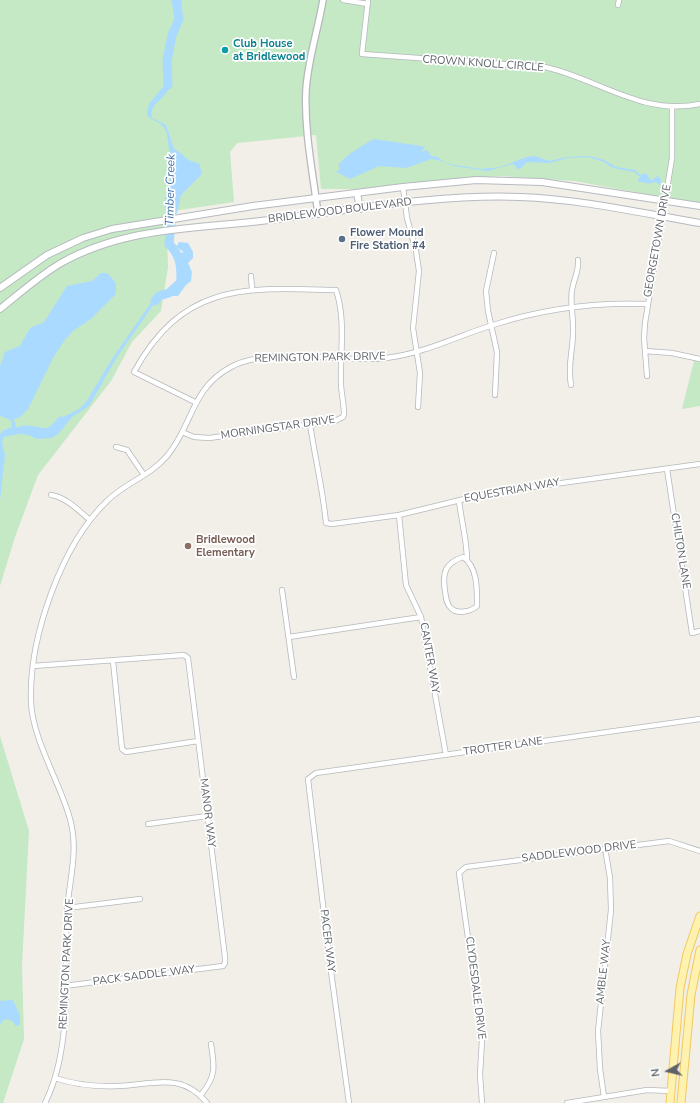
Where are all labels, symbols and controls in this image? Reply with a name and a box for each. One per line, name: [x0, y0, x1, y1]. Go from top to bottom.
place label: Club House at Bridlewood: [233, 37, 305, 63]
marker: Club House at Bridlewood: [220, 45, 230, 55]
street label: CROWN KNOLL CIRCLE: [422, 53, 544, 75]
water label: Timber Creek: [163, 154, 179, 226]
street label: GEORGETOWN DRIVE: [642, 184, 674, 298]
street label: BRIDLEWOOD BOULEVARD: [267, 196, 413, 226]
place label: Flower Mound Fire Station #4: [350, 226, 425, 252]
marker: Flower Mound Fire Station #4: [337, 234, 347, 244]
street label: REMINGTON PARK DRIVE: [254, 350, 386, 366]
street label: MORNINGSTAR DRIVE: [220, 413, 336, 443]
street label: EQUESTRIAN WAY: [463, 476, 561, 506]
street label: CHILTON LANE: [667, 512, 693, 590]
place label: Bridlewood Elementary: [196, 533, 255, 559]
marker: Bridlewood Elementary: [183, 541, 193, 551]
street label: CANTER WAY: [416, 621, 442, 695]
street label: TROTTER LANE: [462, 735, 544, 759]
street label: MANOR WAY: [196, 778, 218, 848]
street label: SADDLEWOOD DRIVE: [521, 838, 637, 866]
street label: REMINGTON PARK DRIVE: [57, 898, 77, 1030]
street label: PACER WAY: [317, 909, 337, 973]
street label: CLYDESDALE DRIVE: [462, 936, 488, 1040]
street label: AMBLE WAY: [594, 939, 614, 1005]
street label: PACK SADDLE WAY: [92, 963, 196, 989]
north arrow: [648, 1051, 688, 1091]
text: N: [648, 1068, 664, 1078]

